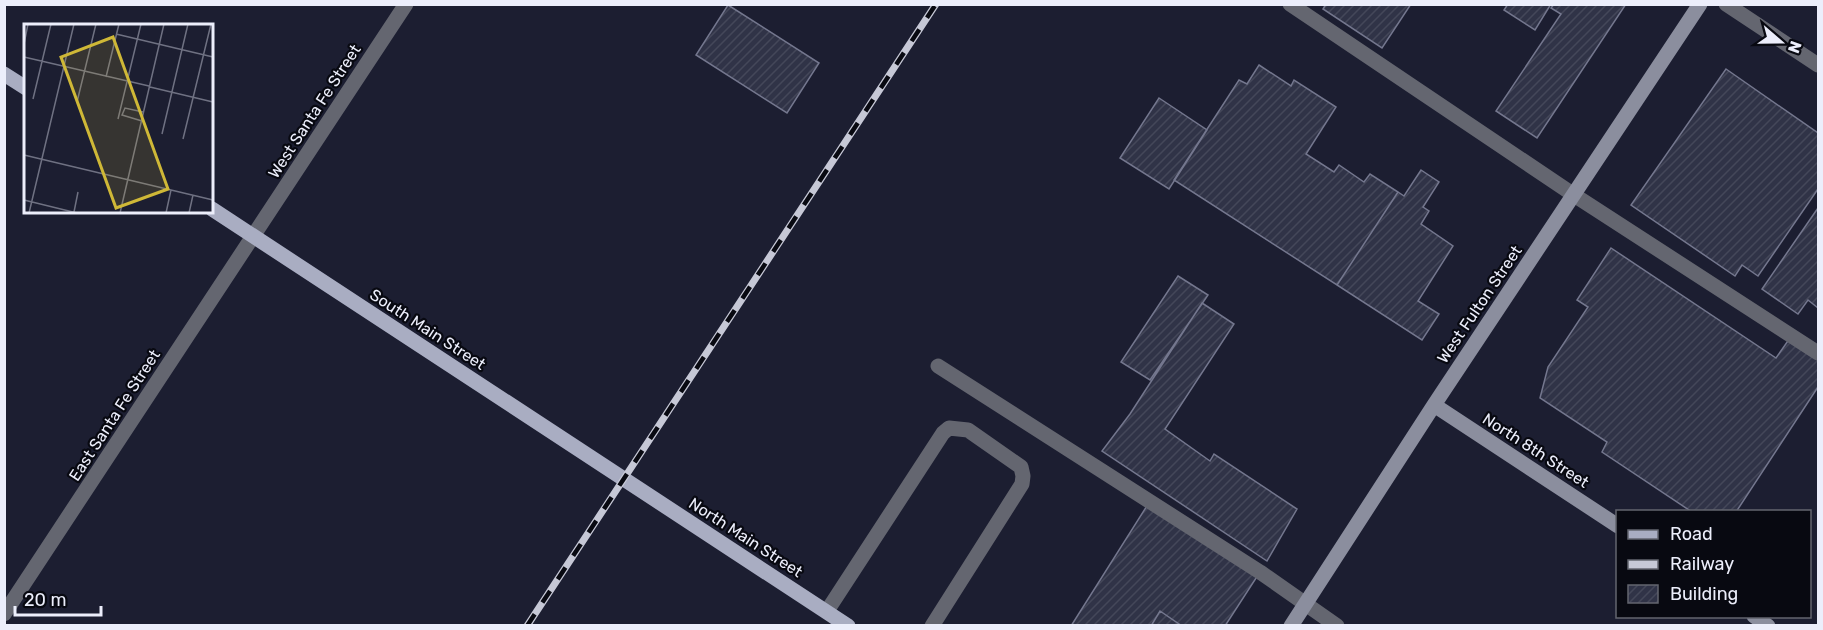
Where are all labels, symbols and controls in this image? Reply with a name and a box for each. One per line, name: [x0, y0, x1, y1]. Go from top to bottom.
north arrow: [1751, 12, 1811, 72]
inset map: [24, 24, 213, 213]
text: N: [1784, 38, 1806, 56]
street label: West Santa Fe Street: [264, 41, 365, 182]
street label: West Fulton Street: [1433, 242, 1526, 367]
street label: South Main Street: [366, 285, 489, 374]
street label: East Santa Fe Street: [65, 346, 164, 484]
street label: North 8th Street: [1479, 409, 1592, 492]
street label: North Main Street: [685, 494, 806, 581]
legend: [1616, 510, 1811, 618]
text: Road: [1670, 523, 1713, 545]
text: Railway: [1670, 553, 1734, 575]
scale bar: [15, 579, 100, 617]
text: Building: [1670, 583, 1738, 605]
text: 20 m: [24, 589, 66, 611]

